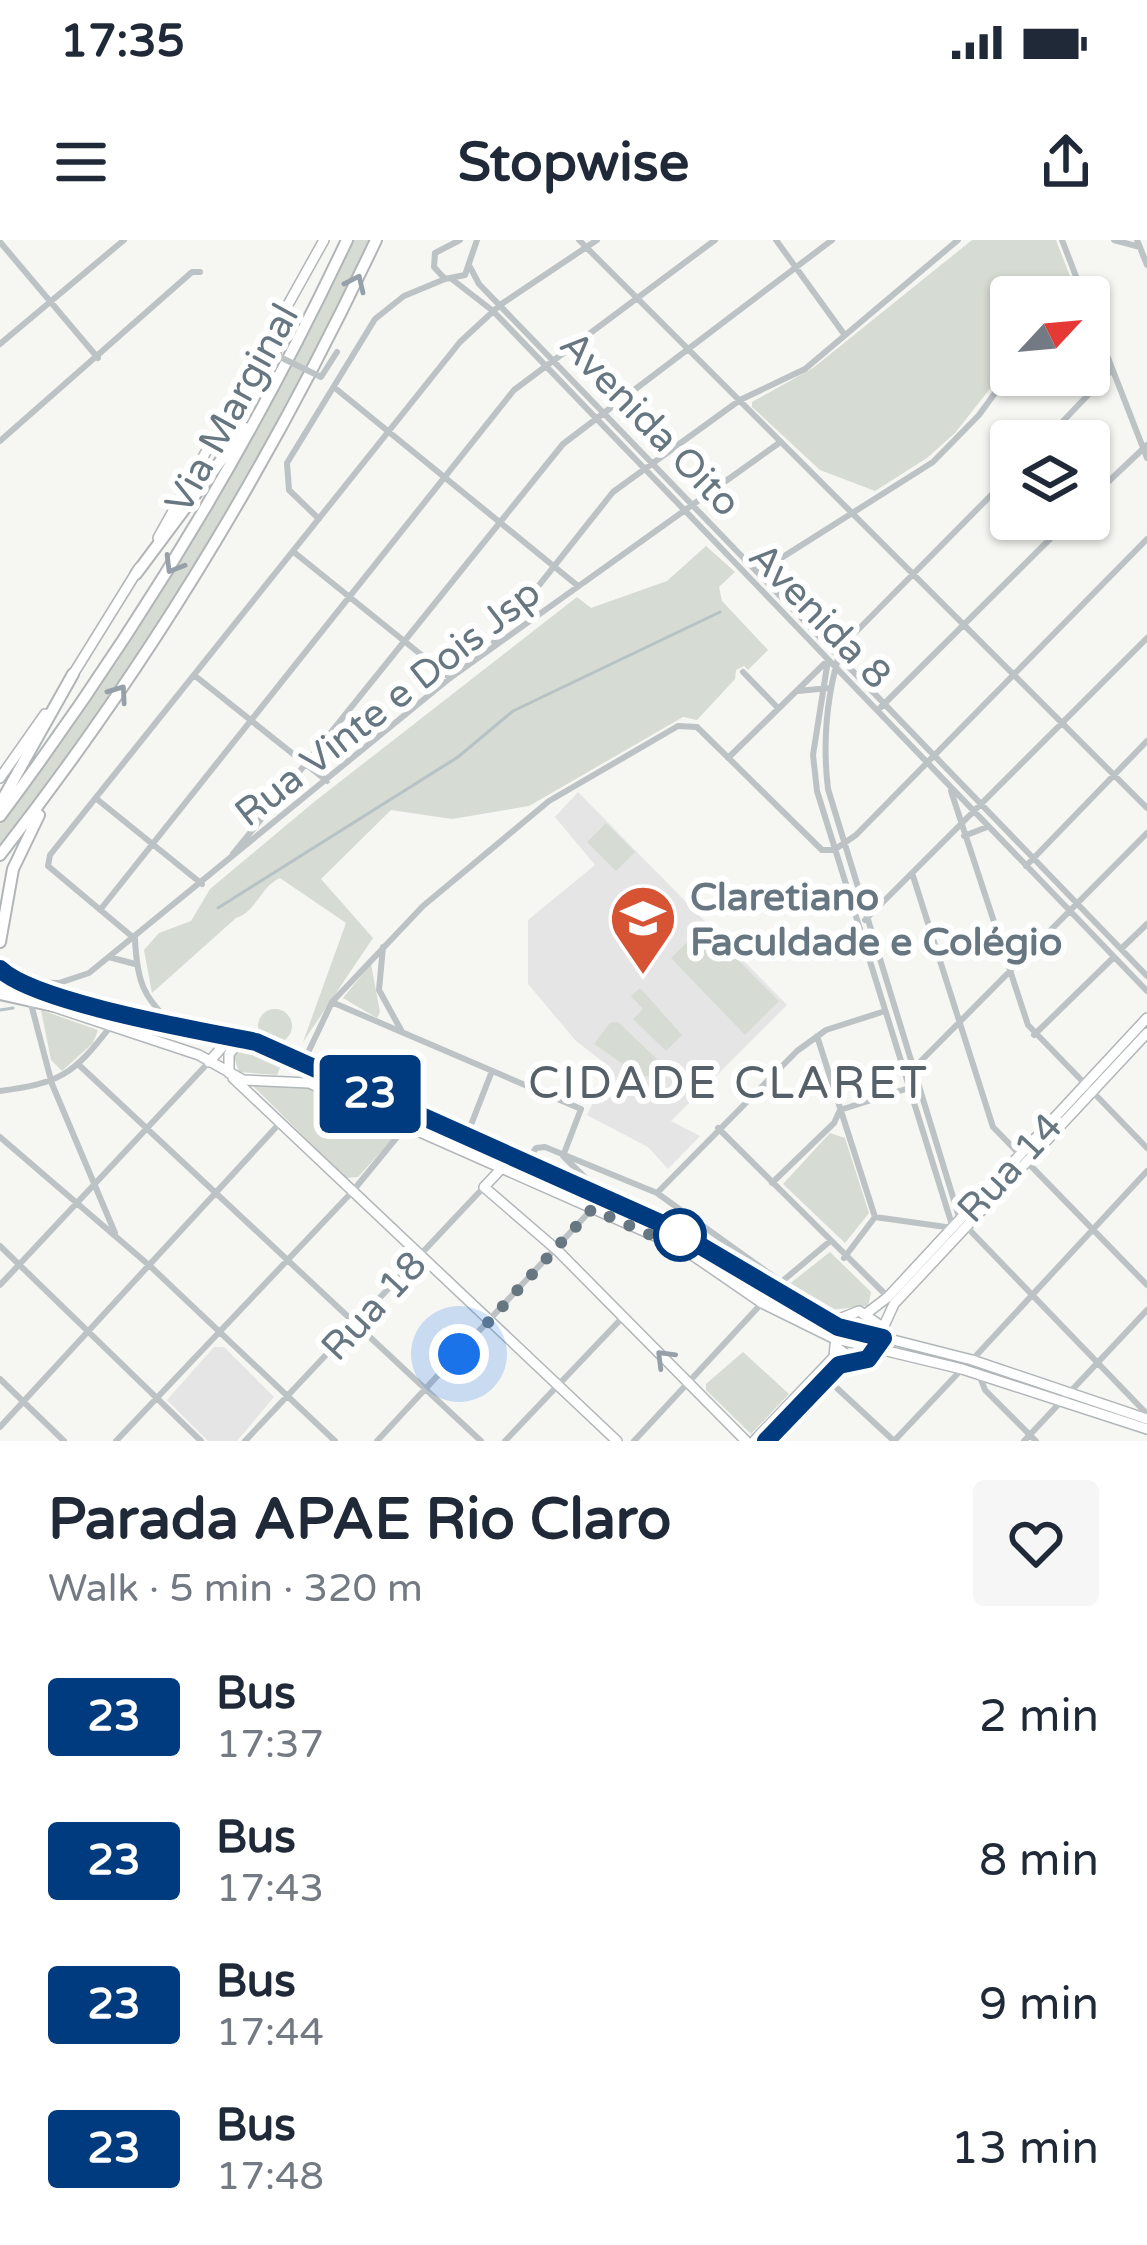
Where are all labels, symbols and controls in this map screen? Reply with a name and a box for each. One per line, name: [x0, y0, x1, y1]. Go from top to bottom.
text: 17:35: [60, 15, 185, 69]
icon: menu: [48, 129, 114, 195]
icon: share: [1033, 129, 1099, 195]
text: Stopwise: [458, 130, 689, 195]
one-way arrow: [342, 274, 365, 295]
north arrow: [990, 276, 1110, 396]
map controls: [990, 276, 1110, 540]
street label: Via Marginal: [155, 296, 309, 522]
street label: Avenida Oito: [550, 322, 750, 527]
button: layers: [990, 420, 1110, 540]
street label: Avenida 8: [739, 533, 901, 699]
one-way arrow: [165, 552, 187, 574]
street label: Rua Vinte e Dois Jsp: [226, 569, 550, 837]
one-way arrow: [105, 684, 127, 706]
place label: Claretiano Faculdade e Colégio: [690, 874, 1063, 966]
school or university icon: Claretiano Faculdade e Colégio: [608, 883, 678, 977]
line badge: 23: [316, 1055, 424, 1133]
district label: CIDADE CLARET: [528, 1057, 930, 1111]
text: 23: [344, 1068, 396, 1119]
street label: Rua 14: [948, 1104, 1072, 1233]
unlabelled marker: [655, 1210, 705, 1260]
street label: Rua 18: [312, 1242, 436, 1371]
your location: [429, 1324, 489, 1384]
one-way arrow: [656, 1350, 678, 1372]
button: heart: [973, 1480, 1099, 1606]
text: Parada APAE Rio Claro: [48, 1486, 671, 1554]
text: Walk · 5 min · 320 m: [48, 1565, 423, 1612]
text: Bus: [216, 1667, 296, 1721]
text: 2 min: [979, 1690, 1099, 1744]
text: 23: [88, 1691, 140, 1742]
text: 17:37: [216, 1721, 324, 1768]
text: Bus: [216, 1811, 296, 1865]
text: 8 min: [979, 1834, 1099, 1888]
text: 23: [88, 1835, 140, 1886]
text: 17:43: [216, 1865, 324, 1912]
text: Bus: [216, 1955, 296, 2009]
text: 9 min: [979, 1978, 1099, 2032]
text: 23: [88, 1979, 140, 2030]
text: 17:44: [216, 2009, 324, 2056]
text: Bus: [216, 2099, 296, 2153]
text: 13 min: [951, 2122, 1099, 2176]
text: 23: [88, 2123, 140, 2174]
text: 17:48: [216, 2153, 324, 2200]

